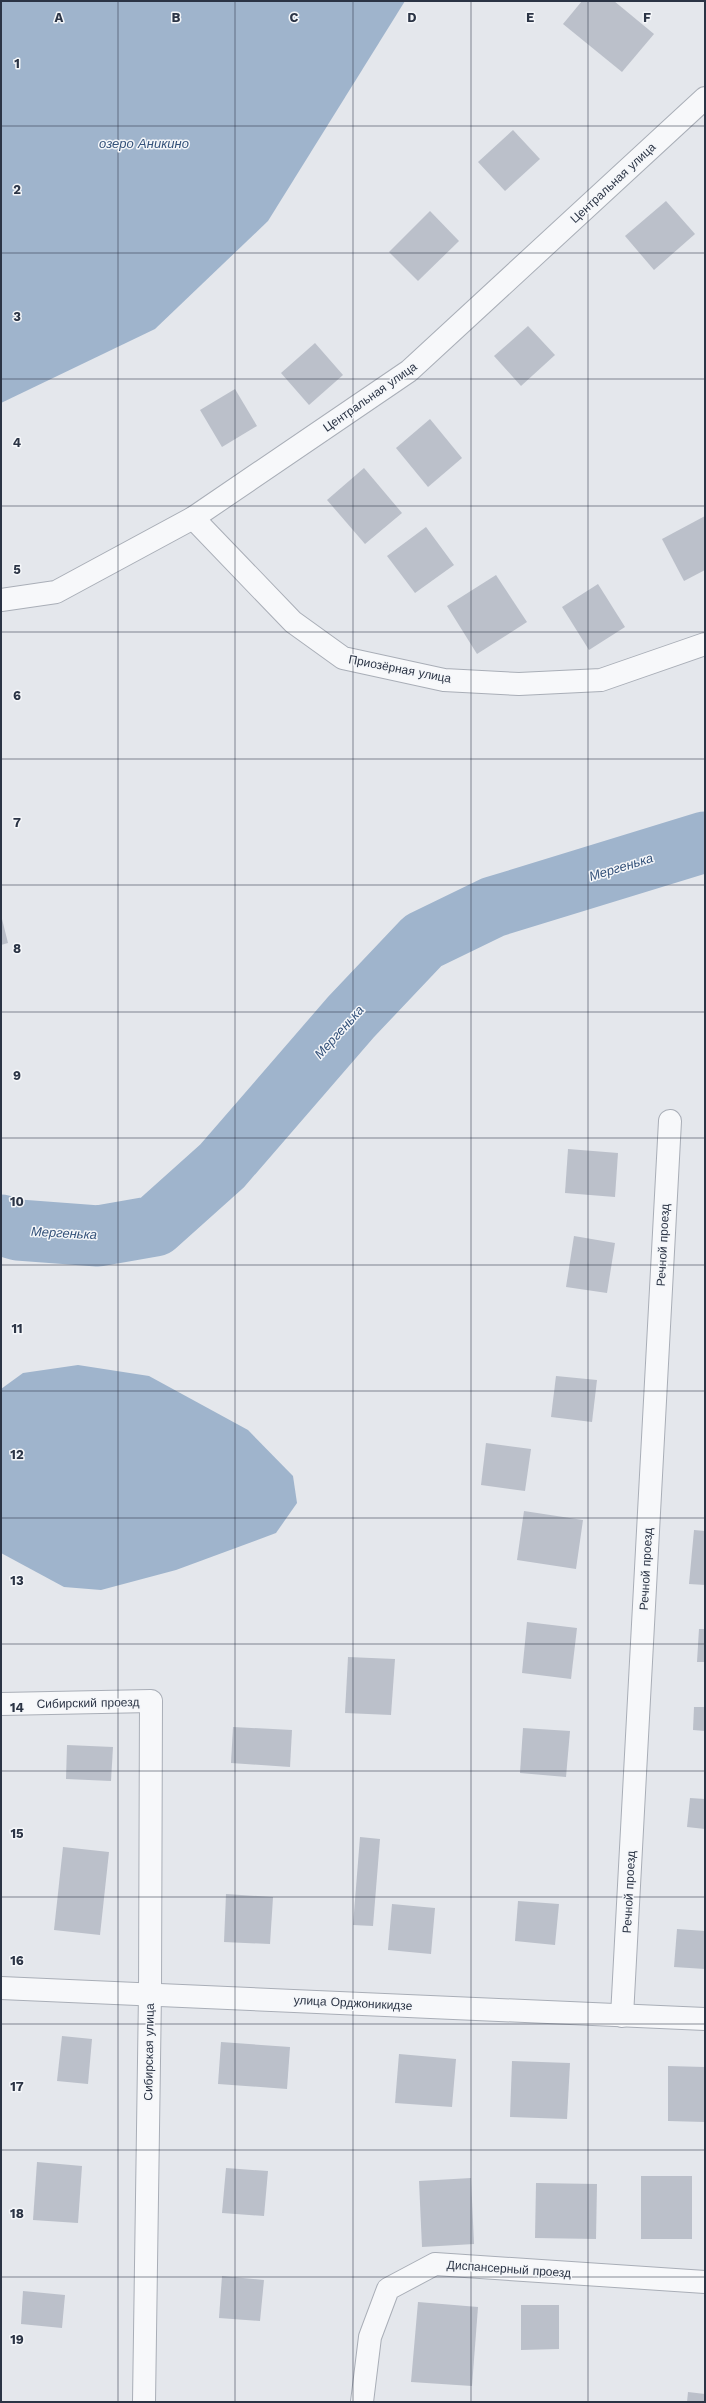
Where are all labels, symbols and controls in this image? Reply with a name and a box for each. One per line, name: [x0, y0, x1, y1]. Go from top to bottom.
text: A: [55, 10, 64, 25]
text: B: [172, 10, 181, 25]
text: C: [290, 10, 299, 25]
text: D: [407, 10, 417, 25]
text: E: [526, 10, 534, 25]
text: F: [643, 10, 651, 25]
text: 1: [14, 56, 20, 71]
water label: озеро Аникино: [99, 136, 189, 151]
street label: Центральная улица: [568, 140, 659, 226]
text: 2: [13, 182, 21, 197]
text: 3: [13, 309, 21, 324]
street label: Центральная улица: [320, 359, 420, 435]
text: 4: [13, 435, 22, 450]
text: 5: [13, 562, 21, 577]
street label: Приозёрная улица: [347, 652, 453, 686]
text: 6: [13, 688, 21, 703]
text: 7: [13, 815, 21, 830]
water label: Мергенька: [587, 850, 655, 884]
text: 8: [13, 941, 21, 956]
water label: Мергенька: [311, 1002, 367, 1062]
text: 9: [13, 1068, 21, 1083]
text: 10: [10, 1194, 24, 1209]
street label: Речной проезд: [654, 1203, 672, 1287]
water label: Мергенька: [31, 1224, 97, 1242]
text: 11: [11, 1321, 23, 1336]
text: 12: [10, 1447, 24, 1462]
street label: Речной проезд: [637, 1527, 655, 1611]
text: 13: [10, 1573, 24, 1588]
street label: Сибирский проезд: [36, 1695, 140, 1711]
text: 14: [10, 1700, 25, 1715]
text: 15: [10, 1826, 24, 1841]
street label: Речной проезд: [620, 1850, 638, 1934]
text: 16: [10, 1953, 24, 1968]
street label: улица Орджоникидзе: [293, 1993, 413, 2013]
street label: Сибирская улица: [141, 2003, 157, 2101]
text: 17: [10, 2079, 24, 2094]
text: 18: [10, 2206, 24, 2221]
street label: Диспансерный проезд: [446, 2258, 572, 2280]
text: 19: [10, 2332, 24, 2347]

